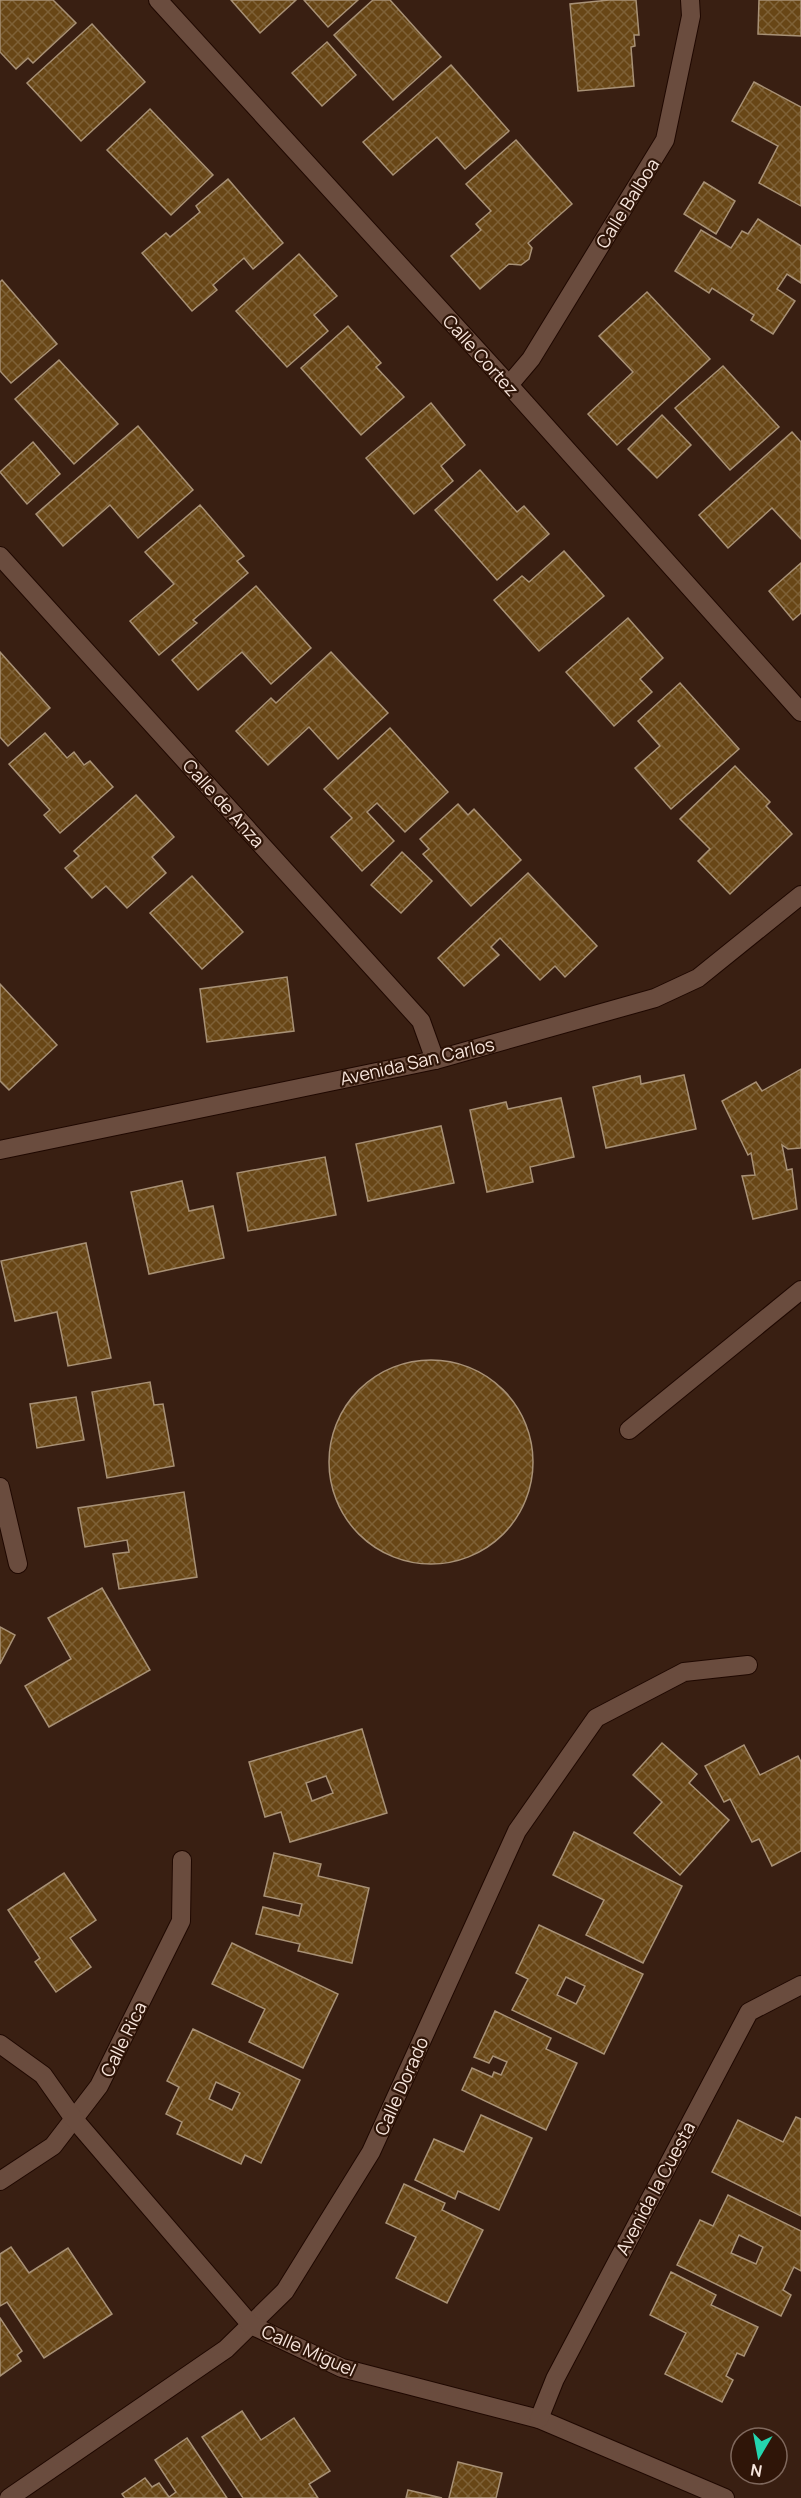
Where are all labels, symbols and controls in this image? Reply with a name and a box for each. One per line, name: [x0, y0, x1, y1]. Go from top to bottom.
street label: Calle Balboa: [590, 153, 664, 253]
street label: Calle Cortez: [438, 309, 524, 401]
street label: Calle de Anza: [178, 754, 270, 852]
street label: Avenida San Carlos: [337, 1032, 497, 1090]
street label: Calle Rica: [94, 1997, 152, 2081]
street label: Calle Dorado: [369, 2033, 433, 2139]
street label: Avenida la Cuesta: [610, 2117, 700, 2259]
street label: Calle Miguel: [258, 2319, 360, 2381]
north arrow: [729, 2426, 789, 2486]
text: N: [749, 2459, 764, 2483]

